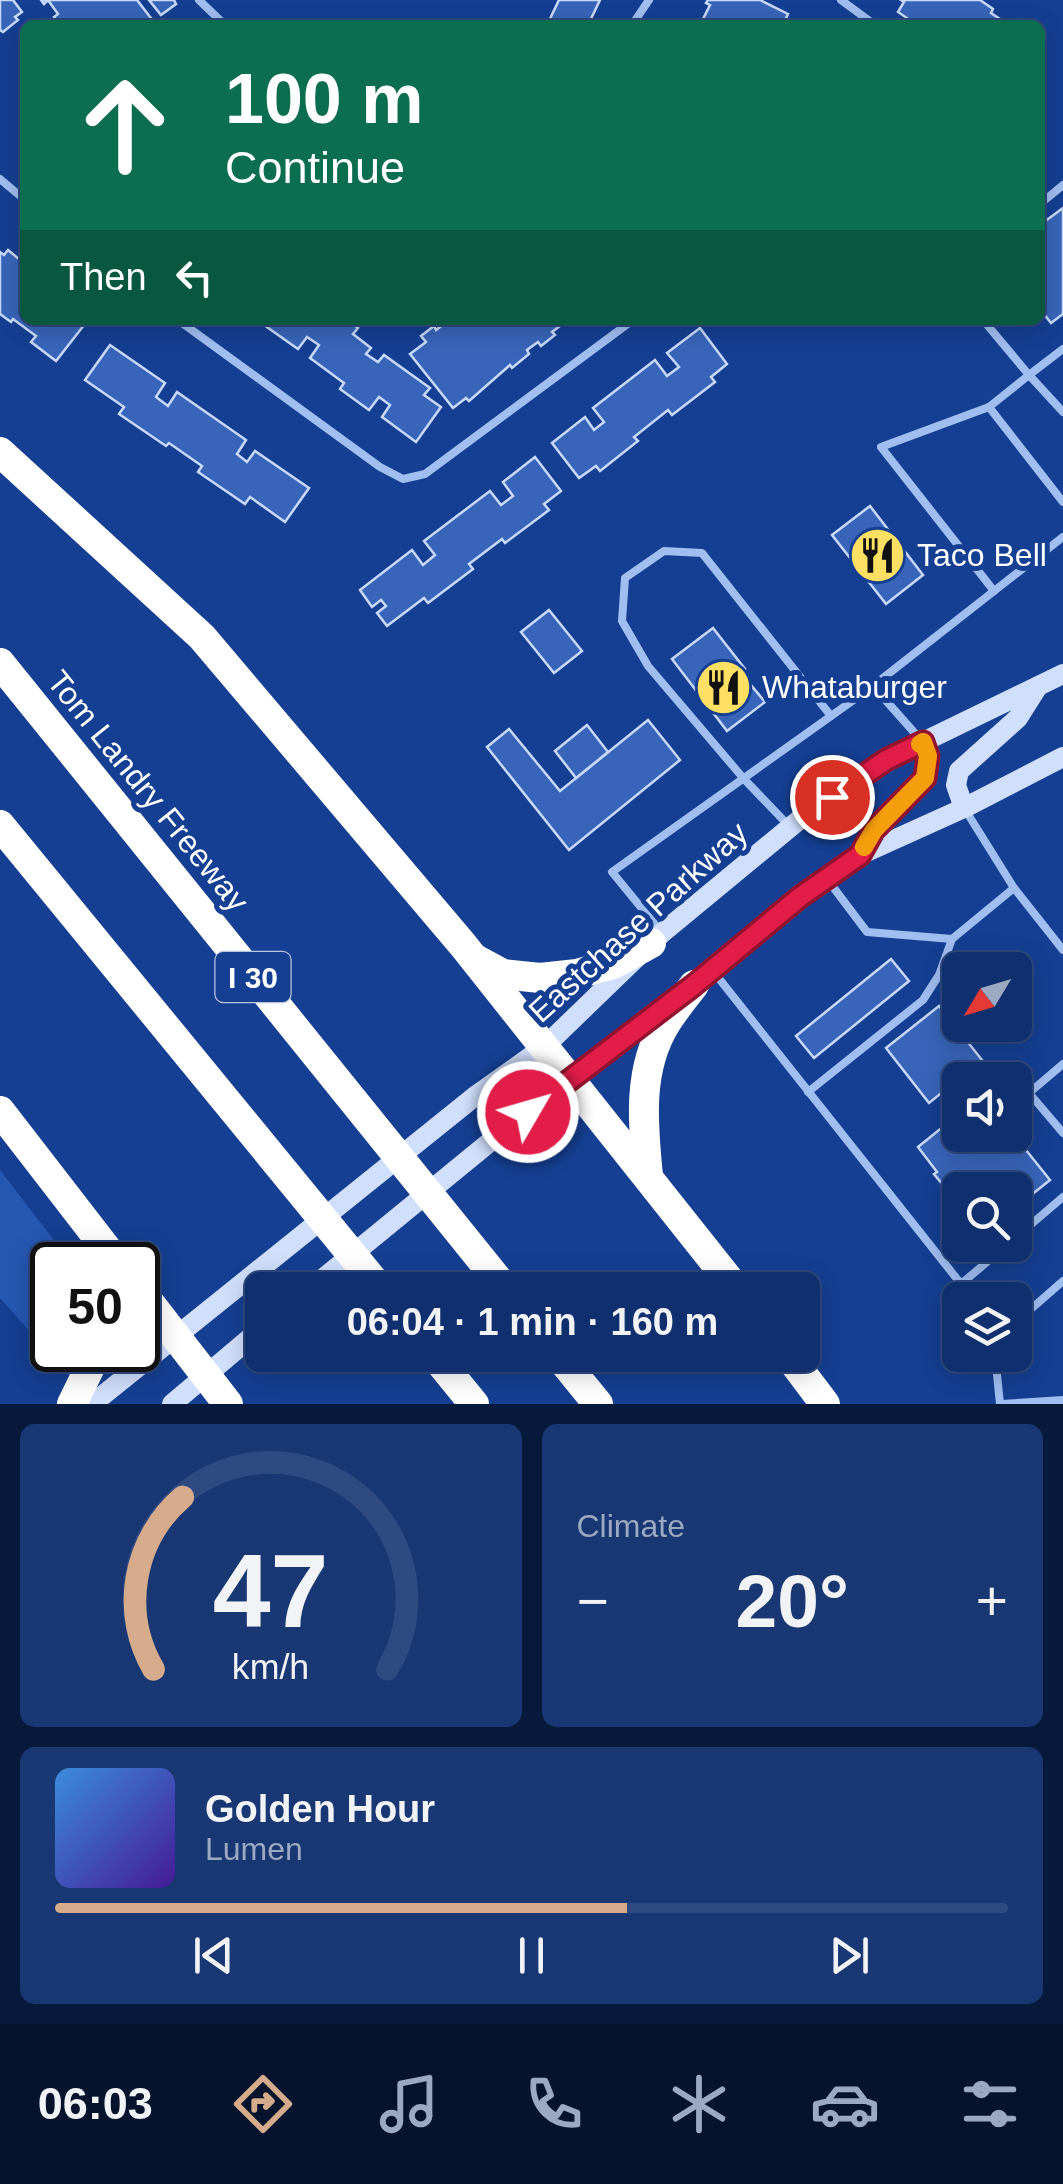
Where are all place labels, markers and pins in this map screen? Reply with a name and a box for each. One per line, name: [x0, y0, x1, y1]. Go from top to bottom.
restaurant icon: Taco Bell: [848, 525, 908, 585]
place label: Taco Bell: [917, 537, 1047, 573]
restaurant icon: Whataburger: [693, 657, 753, 717]
place label: Whataburger: [762, 669, 947, 705]
pin: [790, 755, 875, 840]

